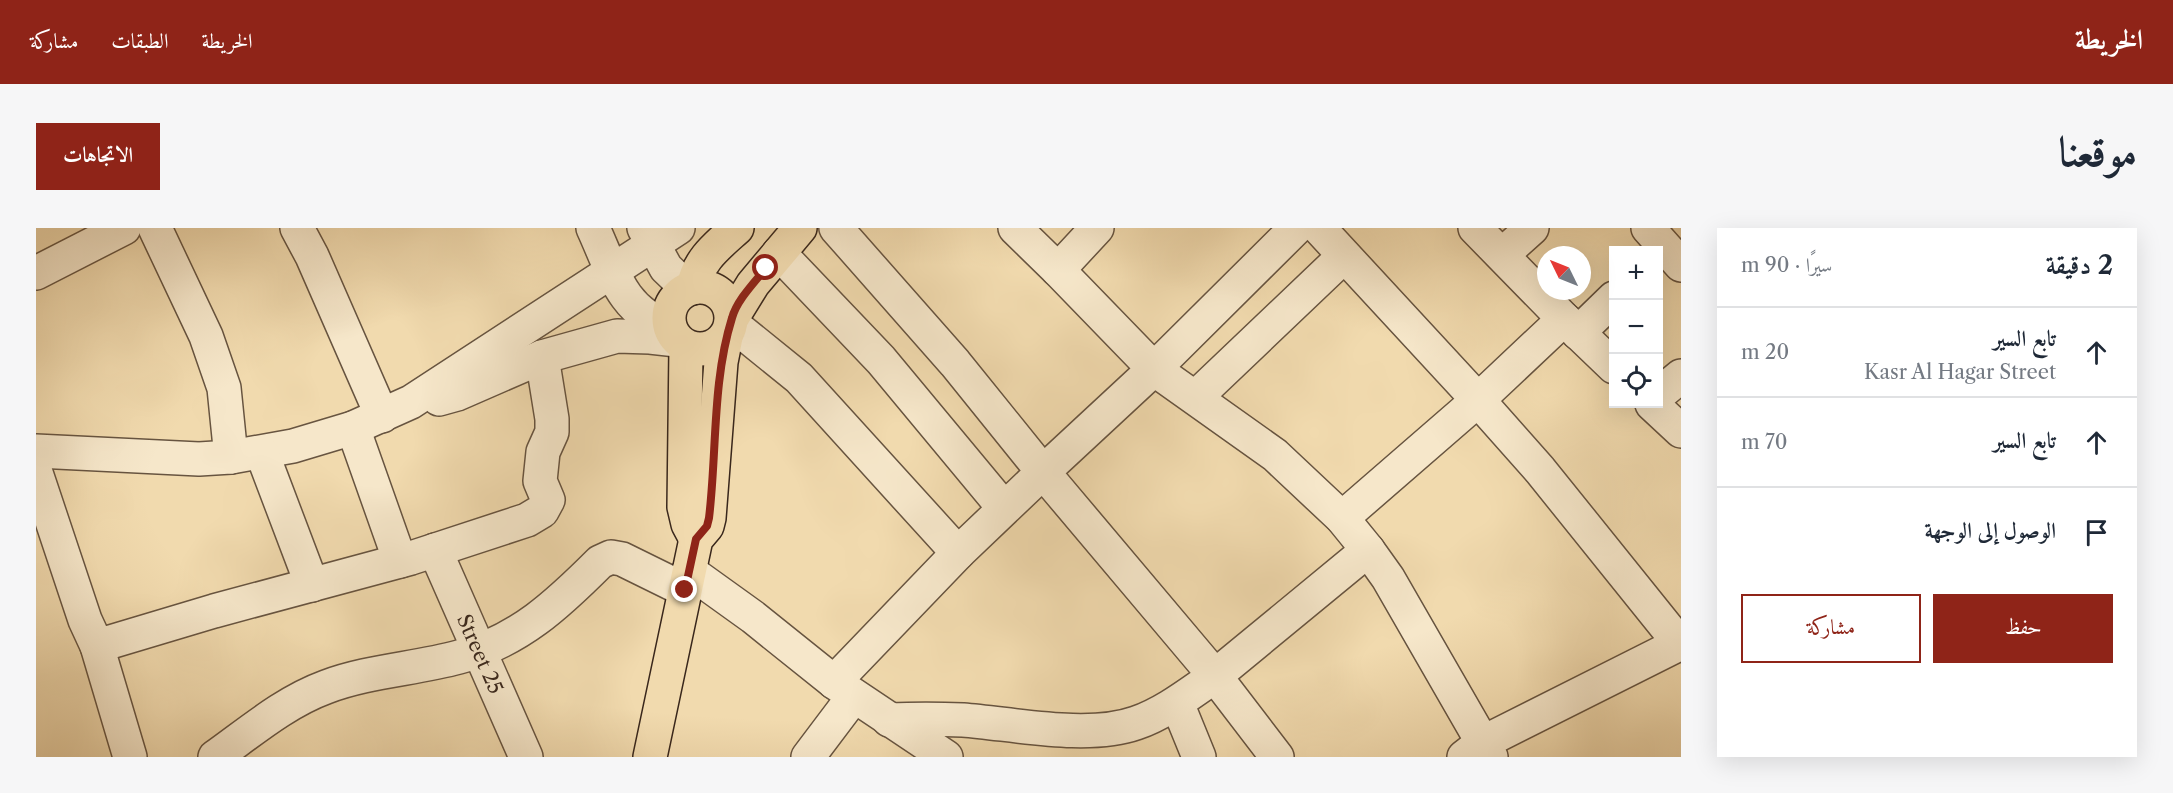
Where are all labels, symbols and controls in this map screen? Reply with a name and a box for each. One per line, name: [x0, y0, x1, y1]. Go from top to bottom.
text: الخريطة: [2075, 22, 2143, 56]
text: مشاركة: [30, 28, 78, 53]
text: الطبقات: [111, 28, 168, 53]
text: الخريطة: [201, 28, 253, 53]
button: الاتجاهات: [36, 123, 160, 190]
text: موقعنا: [2059, 125, 2137, 177]
north arrow: [1537, 246, 1591, 300]
map controls: [1609, 246, 1663, 408]
button: +: [1609, 246, 1663, 300]
text: 2 دقيقة: [2046, 249, 2113, 281]
text: سيرًا · 90 m: [1741, 253, 1832, 277]
route start: [752, 254, 778, 280]
button: −: [1609, 300, 1663, 354]
text: تابع السير: [1993, 325, 2056, 352]
icon: ahead: [2080, 336, 2113, 369]
text: 20 m: [1741, 340, 1789, 364]
button: locate: [1609, 354, 1663, 408]
text: Kasr Al Hagar Street: [1864, 360, 2056, 384]
icon: ahead: [2080, 426, 2113, 459]
text: تابع السير: [1993, 427, 2056, 454]
text: 70 m: [1741, 430, 1788, 454]
icon: arrive: [2080, 516, 2113, 549]
text: الوصول إلى الوجهة: [1924, 517, 2056, 544]
route end: [671, 576, 697, 602]
button: مشاركة: [1741, 594, 1921, 663]
button: حفظ: [1933, 594, 2113, 663]
street label: Street 25: [452, 611, 508, 697]

